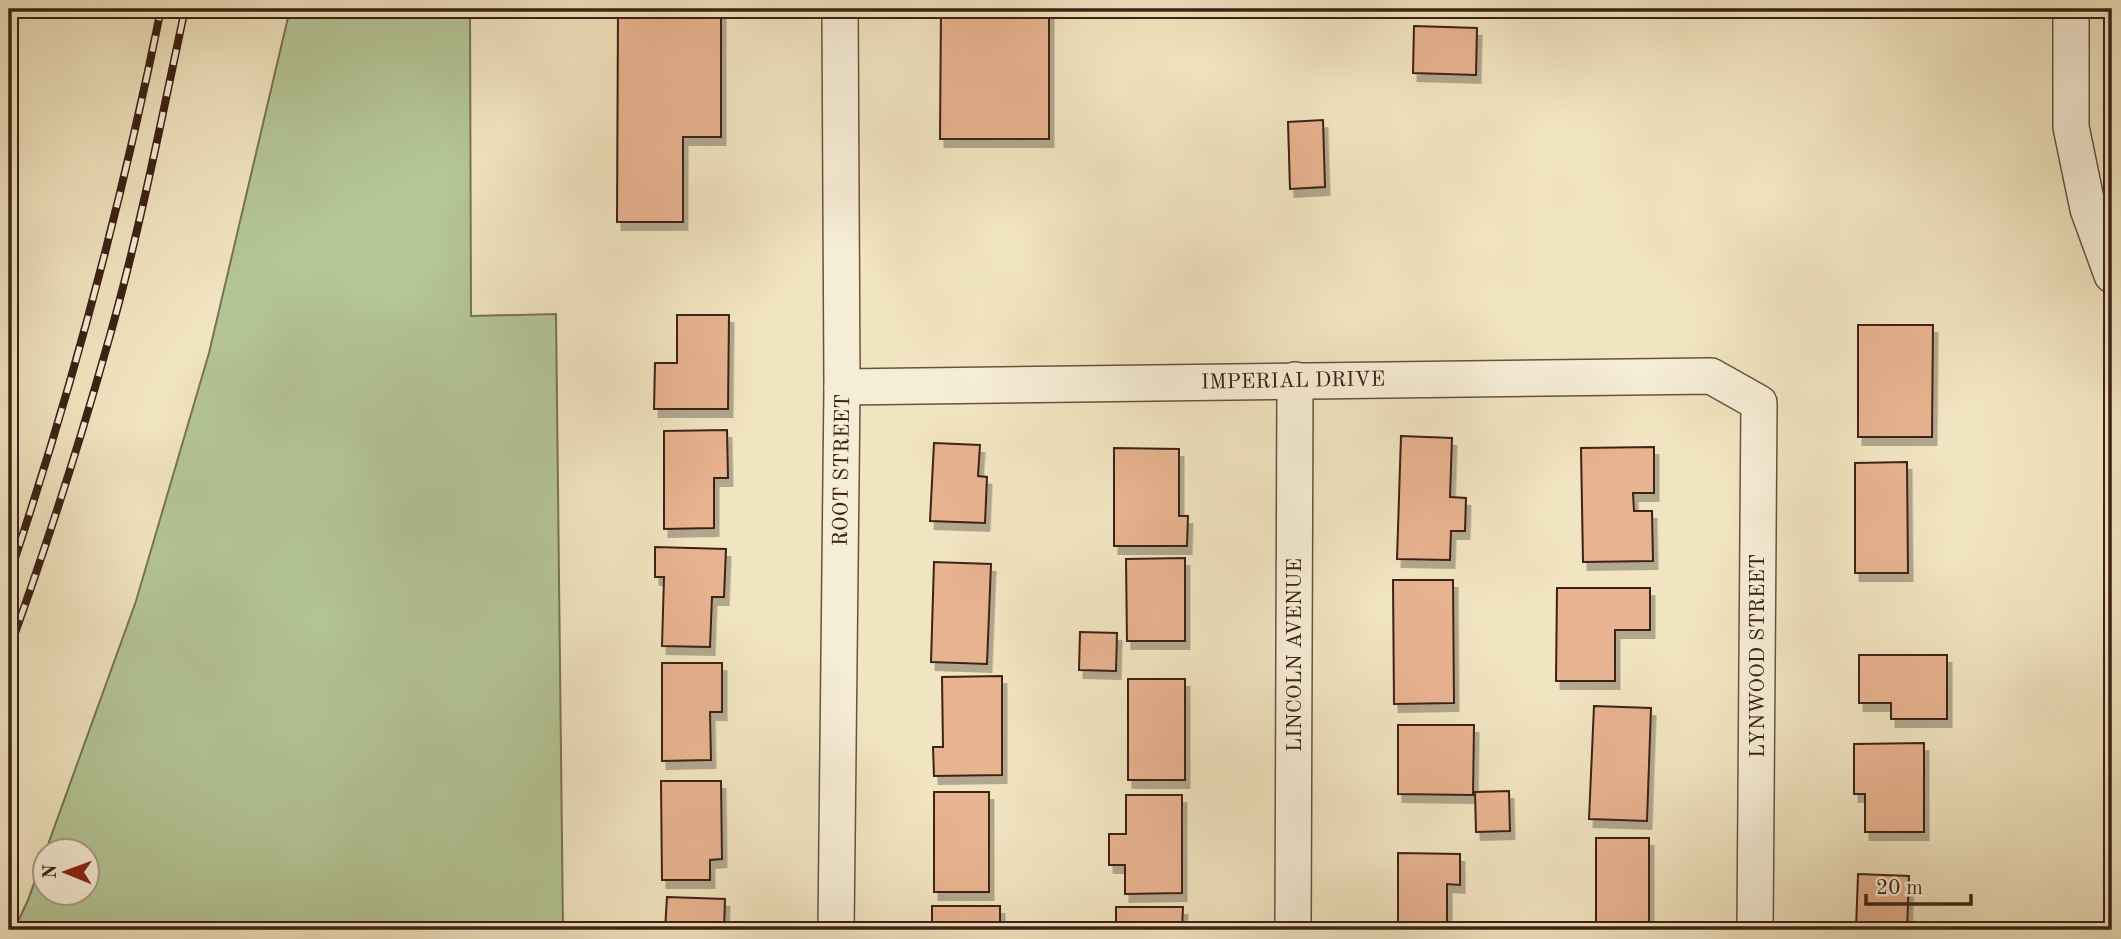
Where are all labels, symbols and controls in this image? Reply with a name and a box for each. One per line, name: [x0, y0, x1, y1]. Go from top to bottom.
street label: IMPERIAL DRIVE: [1201, 369, 1385, 394]
street label: ROOT STREET: [831, 394, 854, 546]
street label: LYNWOOD STREET: [1748, 554, 1769, 758]
street label: LINCOLN AVENUE: [1285, 558, 1306, 752]
north arrow: [32, 838, 102, 908]
scale bar: [1866, 862, 1970, 906]
text: N: [42, 864, 61, 879]
text: 20 m: [1876, 878, 1923, 899]

